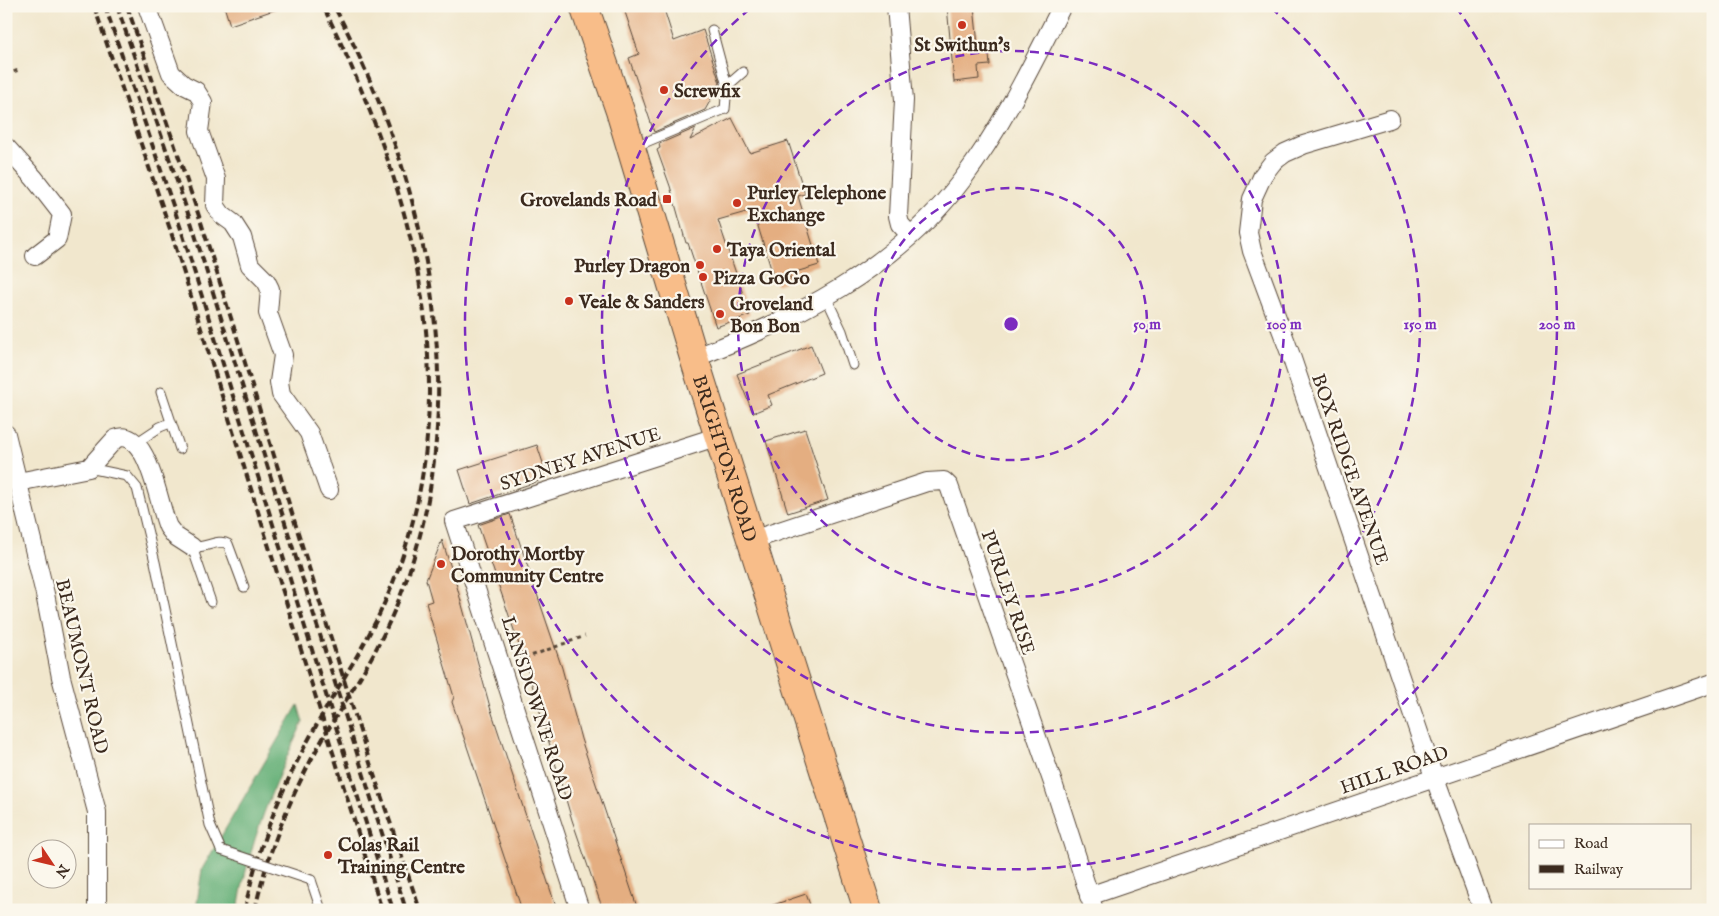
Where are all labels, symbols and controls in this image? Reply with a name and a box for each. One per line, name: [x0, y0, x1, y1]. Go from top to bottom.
marker: St Swithun's: [956, 19, 968, 31]
place label: St Swithun's: [914, 34, 1010, 58]
place label: Screwfix: [674, 80, 741, 104]
marker: Screwfix: [658, 84, 670, 96]
place label: Purley Telephone Exchange: [747, 182, 886, 228]
place label: Grovelands Road: [520, 189, 658, 213]
marker: Grovelands Road: [661, 193, 673, 205]
marker: Purley Telephone Exchange: [731, 197, 743, 209]
place label: Taya Oriental: [726, 239, 836, 263]
marker: Taya Oriental: [711, 243, 723, 255]
place label: Purley Dragon: [574, 255, 690, 279]
marker: Purley Dragon: [694, 259, 706, 271]
place label: Pizza GoGo: [713, 267, 810, 291]
marker: Pizza GoGo: [697, 271, 709, 283]
place label: Veale & Sanders: [578, 291, 705, 315]
place label: Groveland Bon Bon: [730, 293, 814, 339]
marker: Veale & Sanders: [563, 295, 575, 307]
marker: Groveland Bon Bon: [714, 308, 726, 320]
centre of rings: [1002, 315, 1020, 333]
text: 50 m: [1133, 315, 1161, 334]
text: 100 m: [1266, 315, 1302, 334]
text: 150 m: [1403, 315, 1437, 334]
text: 200 m: [1539, 315, 1576, 334]
street label: BOX RIDGE AVENUE: [1305, 371, 1393, 569]
street label: BRIGHTON ROAD: [686, 373, 761, 545]
street label: SYDNEY AVENUE: [497, 423, 664, 497]
street label: PURLEY RISE: [975, 527, 1040, 658]
place label: Dorothy Mortby Community Centre: [451, 543, 604, 589]
marker: Dorothy Mortby Community Centre: [435, 558, 447, 570]
street label: BEAUMONT ROAD: [49, 577, 113, 756]
street label: LANSDOWNE ROAD: [495, 613, 577, 804]
street label: HILL ROAD: [1337, 741, 1452, 801]
legend: [1529, 824, 1692, 888]
place label: Colas Rail Training Centre: [337, 834, 465, 880]
text: Road: [1574, 834, 1609, 853]
north arrow: [28, 838, 78, 888]
marker: Colas Rail Training Centre: [322, 849, 334, 861]
text: N: [51, 860, 73, 881]
text: Railway: [1574, 860, 1624, 879]

